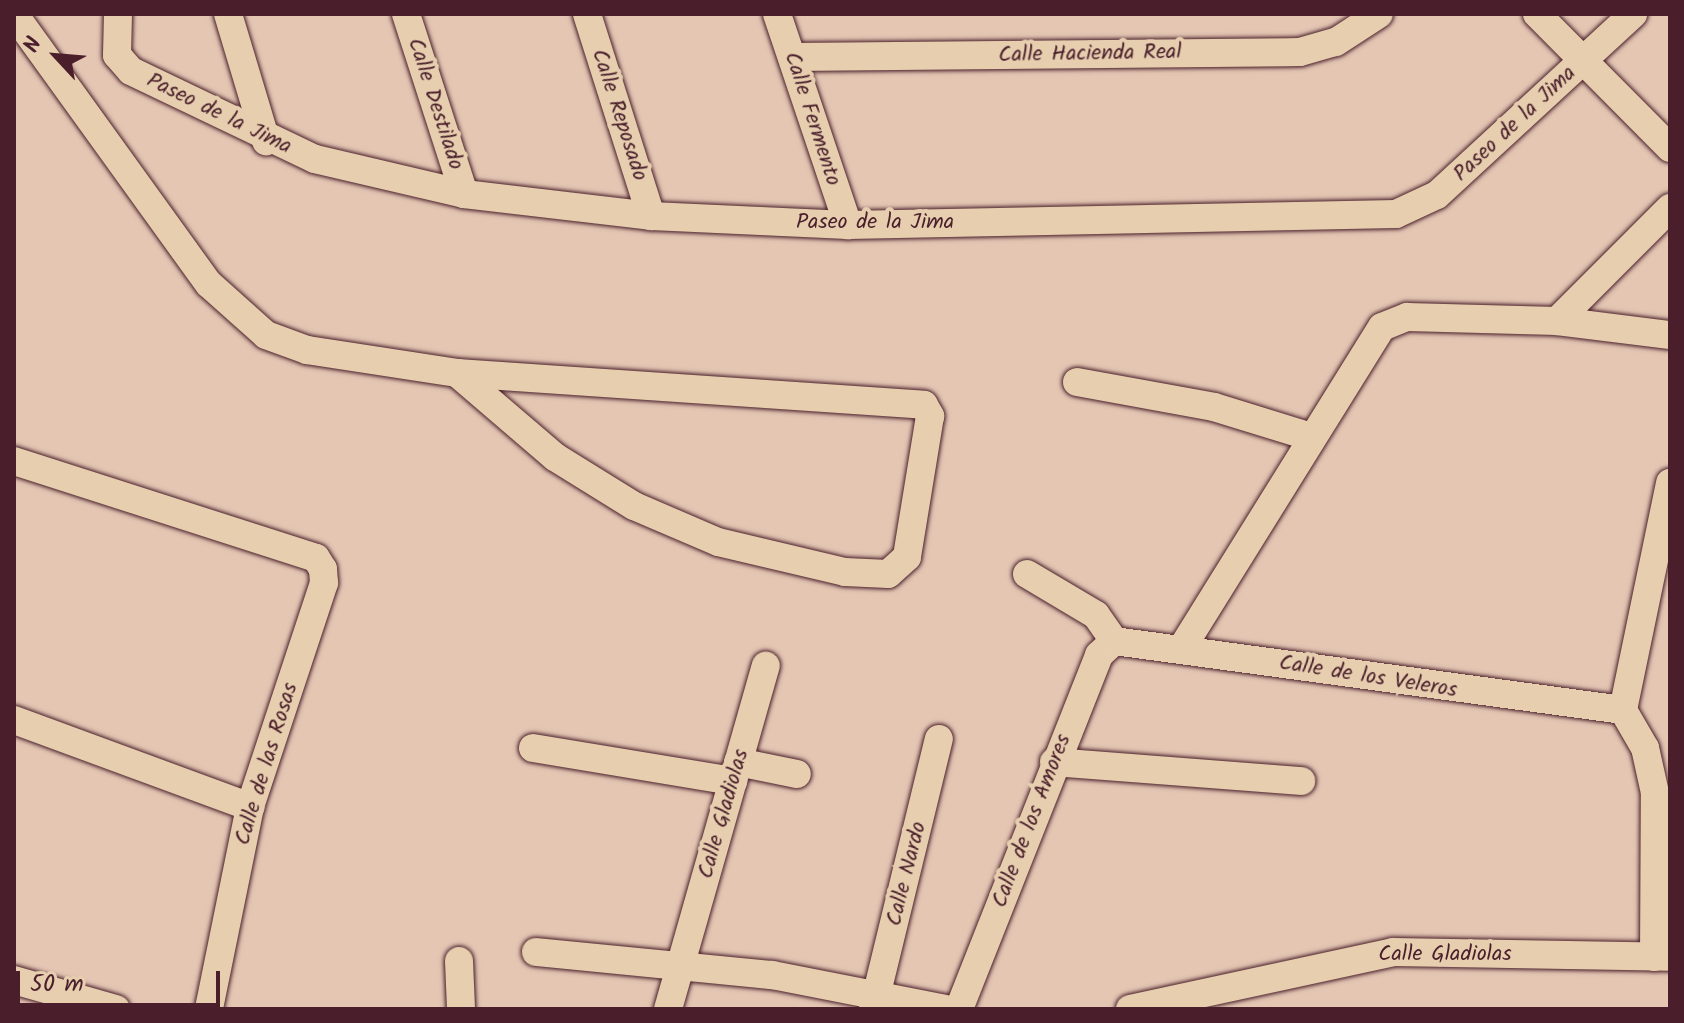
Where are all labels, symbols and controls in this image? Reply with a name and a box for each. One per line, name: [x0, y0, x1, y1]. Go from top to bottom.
north arrow: [16, 16, 96, 96]
text: N: [15, 31, 53, 59]
street label: Calle Destilado: [401, 35, 469, 173]
street label: Calle Hacienda Real: [998, 39, 1182, 69]
street label: Calle Reposado: [585, 46, 653, 184]
street label: Calle Fermento: [778, 49, 846, 189]
street label: Paseo de la Jima: [1448, 60, 1582, 188]
street label: Paseo de la Jima: [142, 68, 296, 160]
street label: Paseo de la Jima: [796, 210, 954, 236]
street label: Calle de los Veleros: [1277, 650, 1459, 704]
street label: Calle de las Rosas: [230, 680, 304, 848]
street label: Calle de los Amores: [987, 731, 1077, 911]
street label: Calle Gladiolas: [693, 746, 755, 882]
street label: Calle Nardo: [881, 819, 933, 929]
street label: Calle Gladiolas: [1378, 942, 1512, 968]
scale bar: [20, 955, 224, 1005]
text: 50 m: [30, 965, 84, 1004]

